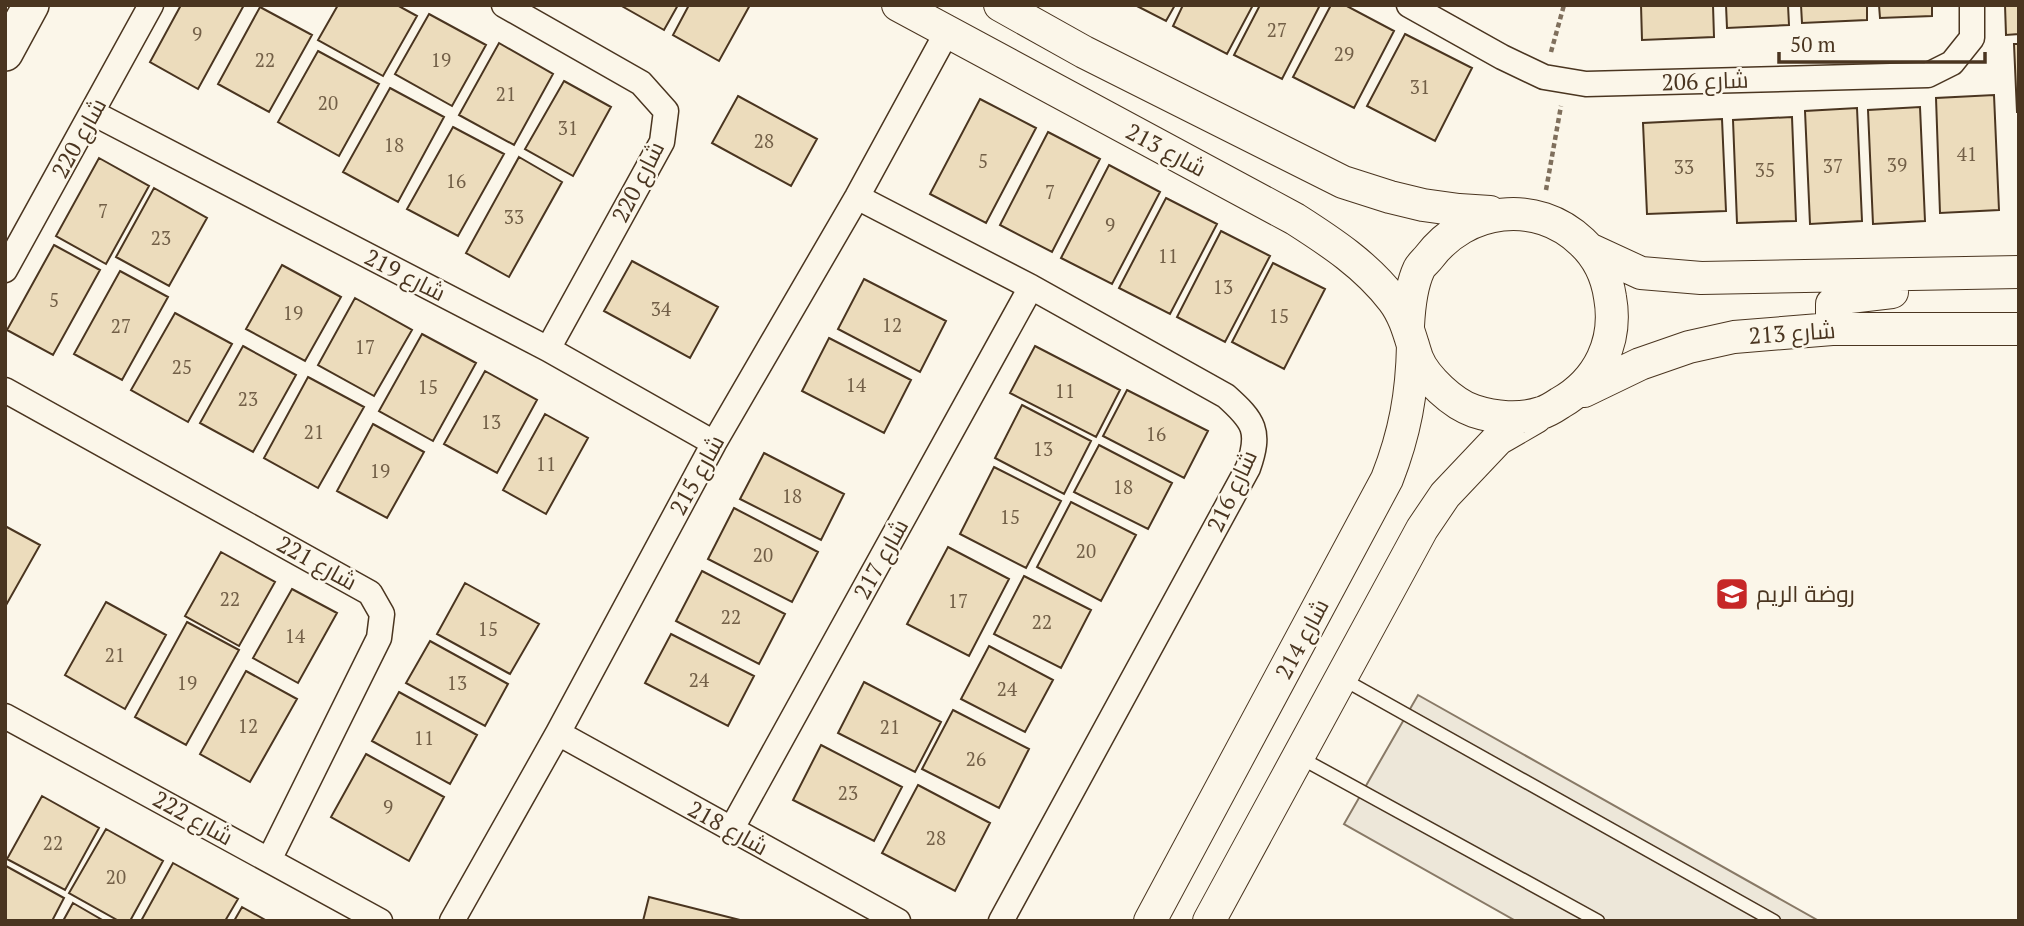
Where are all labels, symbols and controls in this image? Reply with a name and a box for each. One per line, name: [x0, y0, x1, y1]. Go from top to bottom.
house number: 27: [1267, 17, 1287, 42]
house number: 9: [192, 21, 202, 46]
scale bar: [1779, 21, 1986, 65]
text: 50 m: [1790, 30, 1836, 58]
house number: 29: [1334, 41, 1354, 66]
house number: 22: [255, 47, 275, 72]
house number: 19: [431, 47, 451, 72]
street label: شارع 206: [1661, 63, 1749, 99]
house number: 31: [1410, 74, 1430, 99]
house number: 21: [496, 81, 516, 106]
house number: 20: [318, 90, 338, 115]
street label: شارع 220: [44, 92, 114, 184]
house number: 31: [558, 115, 578, 140]
street label: شارع 213: [1120, 115, 1212, 185]
house number: 28: [754, 128, 774, 153]
house number: 18: [384, 132, 404, 157]
street label: شارع 220: [604, 136, 672, 228]
house number: 41: [1957, 141, 1977, 166]
house number: 5: [978, 148, 988, 173]
house number: 39: [1887, 152, 1907, 177]
house number: 37: [1823, 153, 1843, 178]
house number: 33: [1674, 154, 1694, 179]
house number: 35: [1755, 157, 1775, 182]
house number: 16: [446, 168, 466, 193]
house number: 7: [1045, 179, 1055, 204]
house number: 7: [98, 198, 108, 223]
house number: 33: [504, 204, 524, 229]
house number: 9: [1105, 212, 1115, 237]
house number: 23: [151, 225, 171, 250]
street label: شارع 219: [359, 241, 451, 309]
house number: 11: [1158, 243, 1178, 268]
house number: 13: [1213, 274, 1233, 299]
house number: 5: [49, 287, 59, 312]
house number: 34: [651, 296, 672, 321]
house number: 19: [283, 300, 303, 325]
house number: 15: [1269, 303, 1289, 328]
house number: 12: [882, 312, 902, 337]
house number: 27: [111, 313, 131, 338]
street label: شارع 213: [1748, 314, 1836, 352]
house number: 17: [355, 334, 375, 359]
house number: 25: [172, 354, 192, 379]
house number: 14: [846, 372, 867, 397]
house number: 15: [418, 374, 438, 399]
house number: 11: [1055, 378, 1075, 403]
house number: 23: [238, 386, 258, 411]
house number: 13: [481, 409, 501, 434]
house number: 21: [304, 419, 324, 444]
house number: 16: [1146, 421, 1166, 446]
street label: شارع 215: [662, 429, 732, 521]
house number: 13: [1033, 436, 1053, 461]
street label: شارع 216: [1199, 445, 1265, 537]
house number: 11: [536, 451, 556, 476]
house number: 19: [370, 458, 390, 483]
house number: 18: [1113, 474, 1133, 499]
house number: 18: [782, 483, 802, 508]
house number: 15: [1000, 504, 1020, 529]
street label: شارع 217: [846, 513, 916, 605]
street label: شارع 221: [271, 528, 363, 598]
house number: 20: [1076, 538, 1096, 563]
house number: 20: [753, 542, 773, 567]
school or university icon: روضة الريم: [1713, 575, 1751, 613]
place label: روضة الريم: [1756, 578, 1855, 610]
house number: 22: [220, 586, 240, 611]
house number: 17: [948, 588, 968, 613]
street label: شارع 214: [1267, 593, 1337, 685]
house number: 22: [721, 604, 741, 629]
house number: 22: [1032, 609, 1052, 634]
house number: 15: [478, 616, 498, 641]
house number: 14: [285, 623, 306, 648]
house number: 21: [105, 642, 125, 667]
house number: 24: [689, 667, 710, 692]
house number: 19: [177, 670, 197, 695]
house number: 13: [447, 670, 467, 695]
house number: 24: [997, 676, 1018, 701]
house number: 12: [238, 713, 258, 738]
house number: 21: [880, 714, 900, 739]
house number: 11: [414, 725, 434, 750]
house number: 26: [966, 746, 986, 771]
house number: 23: [838, 780, 858, 805]
street label: شارع 222: [147, 783, 239, 853]
street label: شارع 218: [682, 793, 774, 863]
house number: 9: [383, 794, 393, 819]
house number: 28: [926, 825, 946, 850]
house number: 22: [43, 830, 63, 855]
house number: 20: [106, 864, 126, 889]

